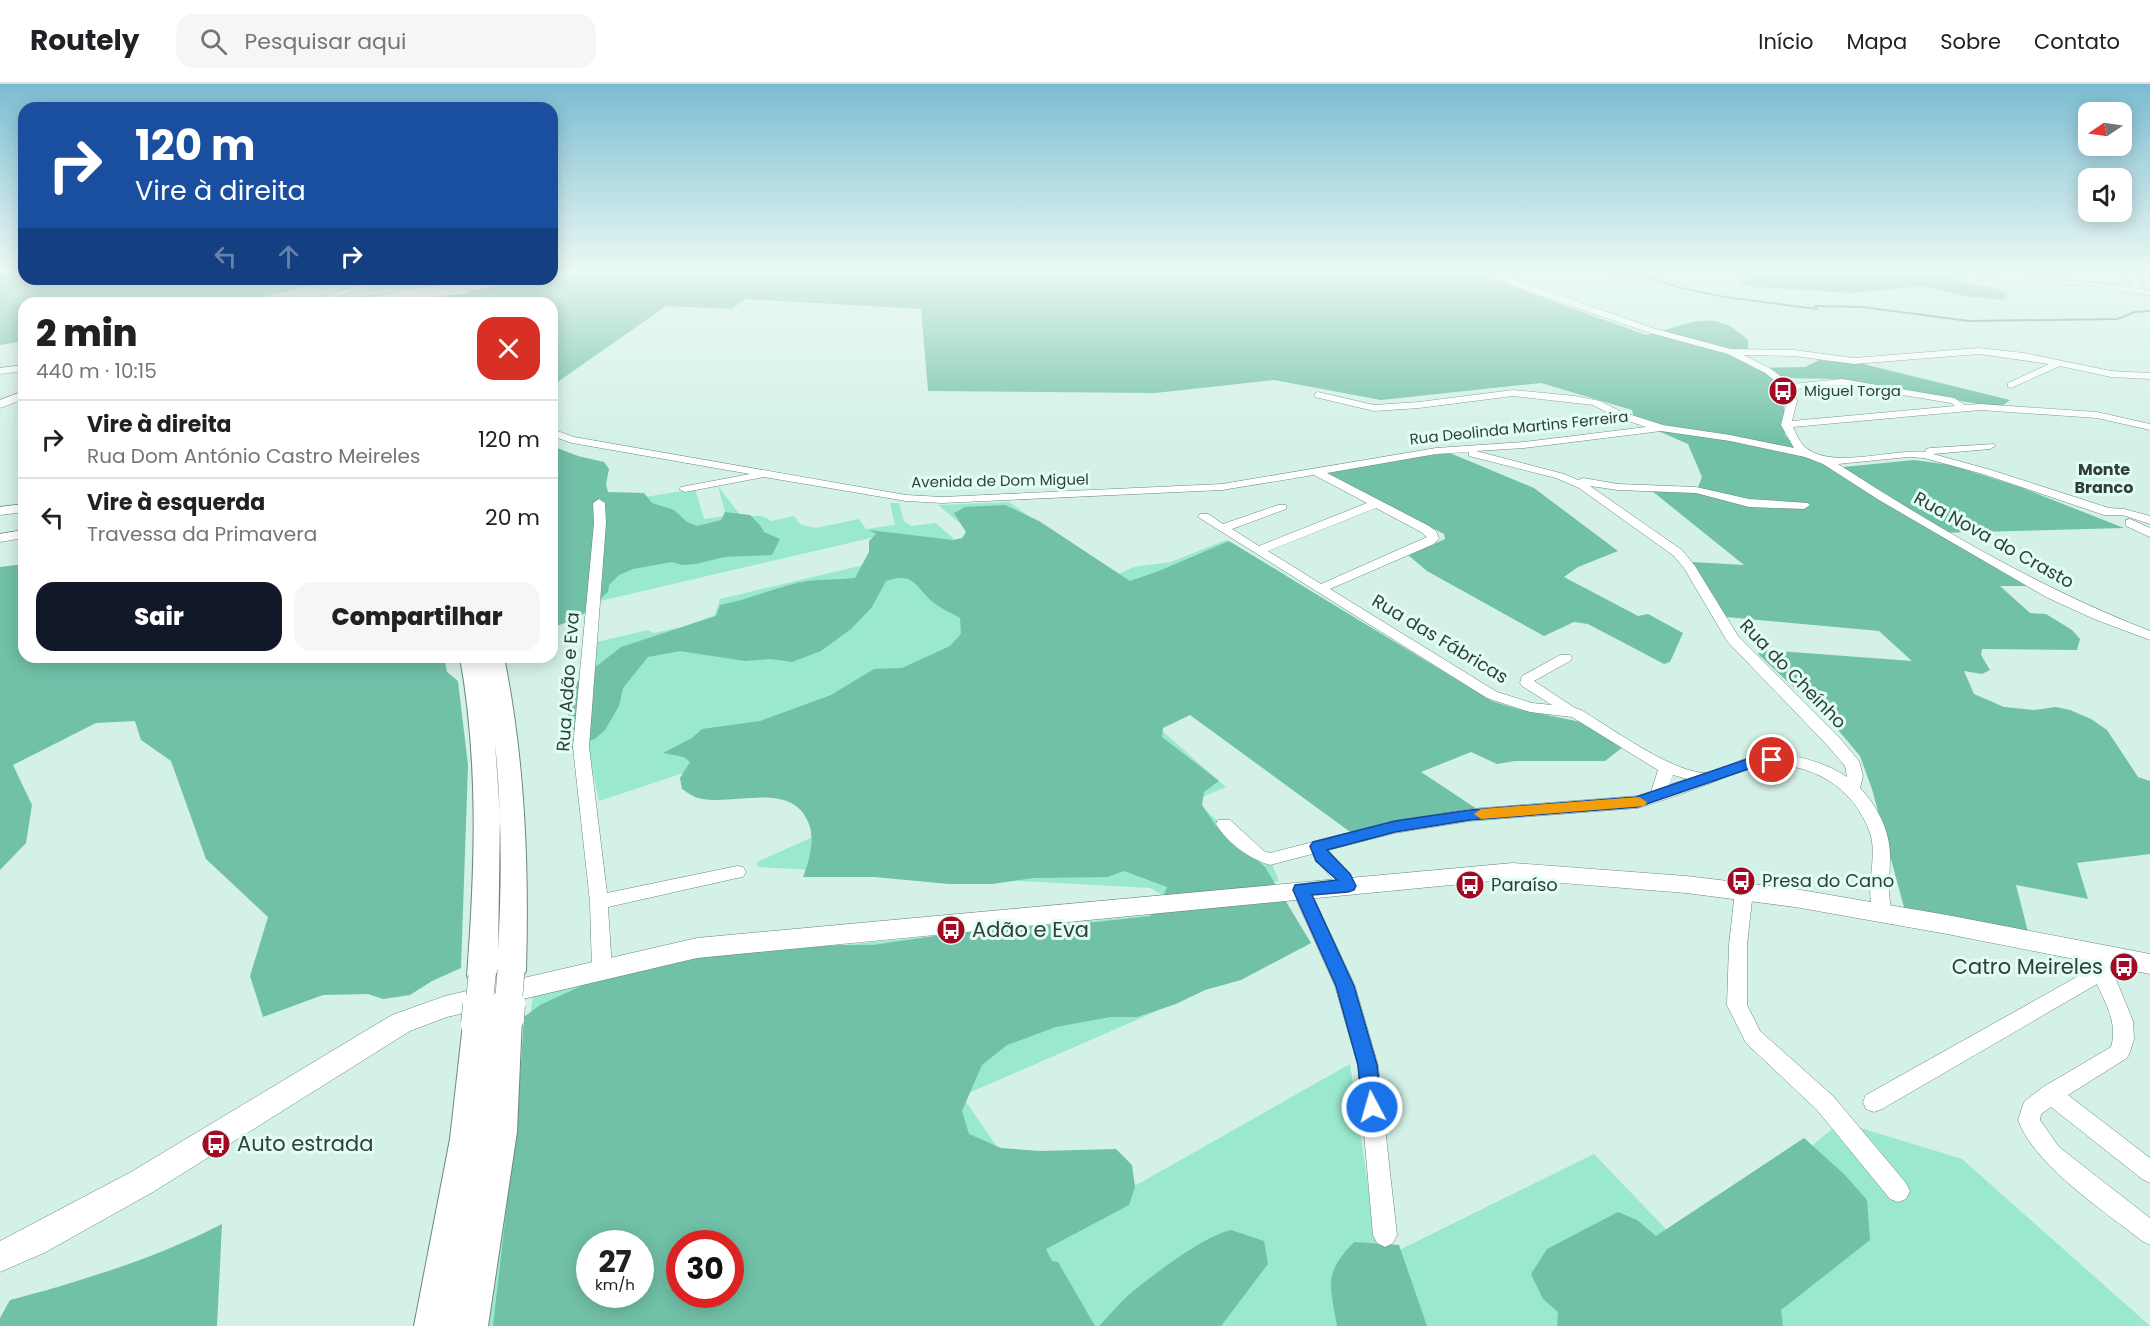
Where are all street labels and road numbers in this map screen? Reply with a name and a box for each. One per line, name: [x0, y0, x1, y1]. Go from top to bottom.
street label: Rua Deolinda Martins Ferreira: [1409, 406, 1629, 449]
street label: Avenida de Dom Miguel: [911, 468, 1089, 493]
street label: Rua Nova do Crasto: [1910, 485, 2079, 594]
street label: Rua das Fábricas: [1367, 588, 1513, 689]
street label: Rua Adão e Eva: [550, 611, 585, 753]
street label: Rua do Cheínho: [1735, 613, 1852, 734]

